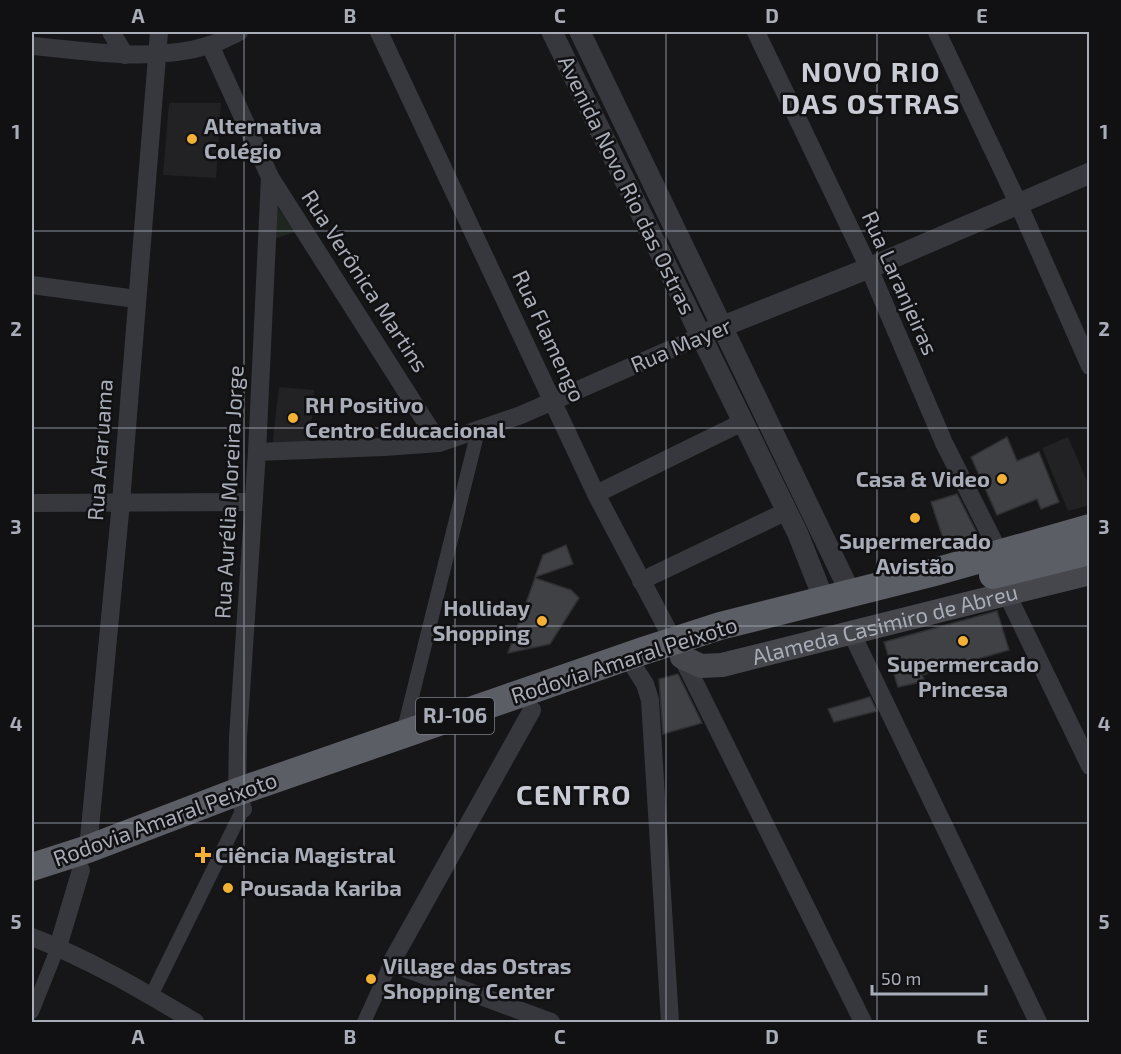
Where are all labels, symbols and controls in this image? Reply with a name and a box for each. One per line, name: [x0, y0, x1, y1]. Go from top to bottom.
text: A: [131, 3, 145, 27]
text: B: [344, 3, 356, 27]
text: C: [554, 3, 566, 27]
text: D: [765, 3, 779, 27]
text: E: [976, 3, 988, 27]
street label: Avenida Novo Rio das Ostras: [554, 51, 702, 318]
district label: NOVO RIO DAS OSTRAS: [781, 54, 961, 120]
place label: Alternativa Colégio: [204, 112, 322, 163]
text: 1: [12, 119, 20, 143]
text: 1: [1100, 119, 1108, 143]
marker: Alternativa Colégio: [185, 132, 199, 146]
street label: Rua Verônica Martins: [297, 184, 434, 376]
street label: Rua Laranjeiras: [857, 206, 944, 359]
street label: Rua Flamengo: [508, 266, 592, 405]
street label: Rua Mayer: [626, 311, 735, 377]
text: 2: [10, 316, 22, 340]
text: 2: [1098, 316, 1110, 340]
street label: Rua Aurélia Moreira Jorge: [208, 365, 248, 619]
street label: Rua Araruama: [81, 378, 117, 522]
place label: RH Positivo Centro Educacional: [305, 391, 506, 442]
marker: RH Positivo Centro Educacional: [286, 411, 300, 425]
place label: Casa & Video: [856, 465, 990, 491]
marker: Casa & Video: [995, 472, 1009, 486]
marker: Supermercado Avistão: [908, 511, 922, 525]
text: 3: [10, 514, 22, 538]
text: 3: [1098, 514, 1110, 538]
place label: Supermercado Avistão: [839, 527, 991, 578]
street label: Alameda Casimiro de Abreu: [749, 578, 1020, 669]
place label: Holliday Shopping: [432, 594, 531, 645]
street label: Rodovia Amaral Peixoto: [507, 610, 740, 708]
marker: Holliday Shopping: [535, 614, 549, 628]
marker: Supermercado Princesa: [956, 634, 970, 648]
place label: Supermercado Princesa: [887, 650, 1039, 701]
road number: RJ-106: [416, 698, 494, 734]
text: 4: [10, 711, 23, 735]
text: 4: [1098, 711, 1111, 735]
street label: Rodovia Amaral Peixoto: [49, 765, 280, 871]
district label: CENTRO: [516, 777, 632, 811]
place label: Ciência Magistral: [215, 841, 396, 867]
marker: Ciência Magistral: [196, 848, 210, 862]
place label: Pousada Kariba: [240, 874, 402, 900]
marker: Pousada Kariba: [221, 881, 235, 895]
text: 5: [10, 909, 22, 933]
text: 5: [1098, 909, 1110, 933]
place label: Village das Ostras Shopping Center: [383, 952, 571, 1003]
scale bar: [872, 958, 986, 996]
text: 50 m: [881, 967, 921, 989]
marker: Village das Ostras Shopping Center: [364, 972, 378, 986]
text: A: [131, 1024, 145, 1048]
text: B: [344, 1024, 356, 1048]
text: C: [554, 1024, 566, 1048]
text: D: [765, 1024, 779, 1048]
text: E: [976, 1024, 988, 1048]

